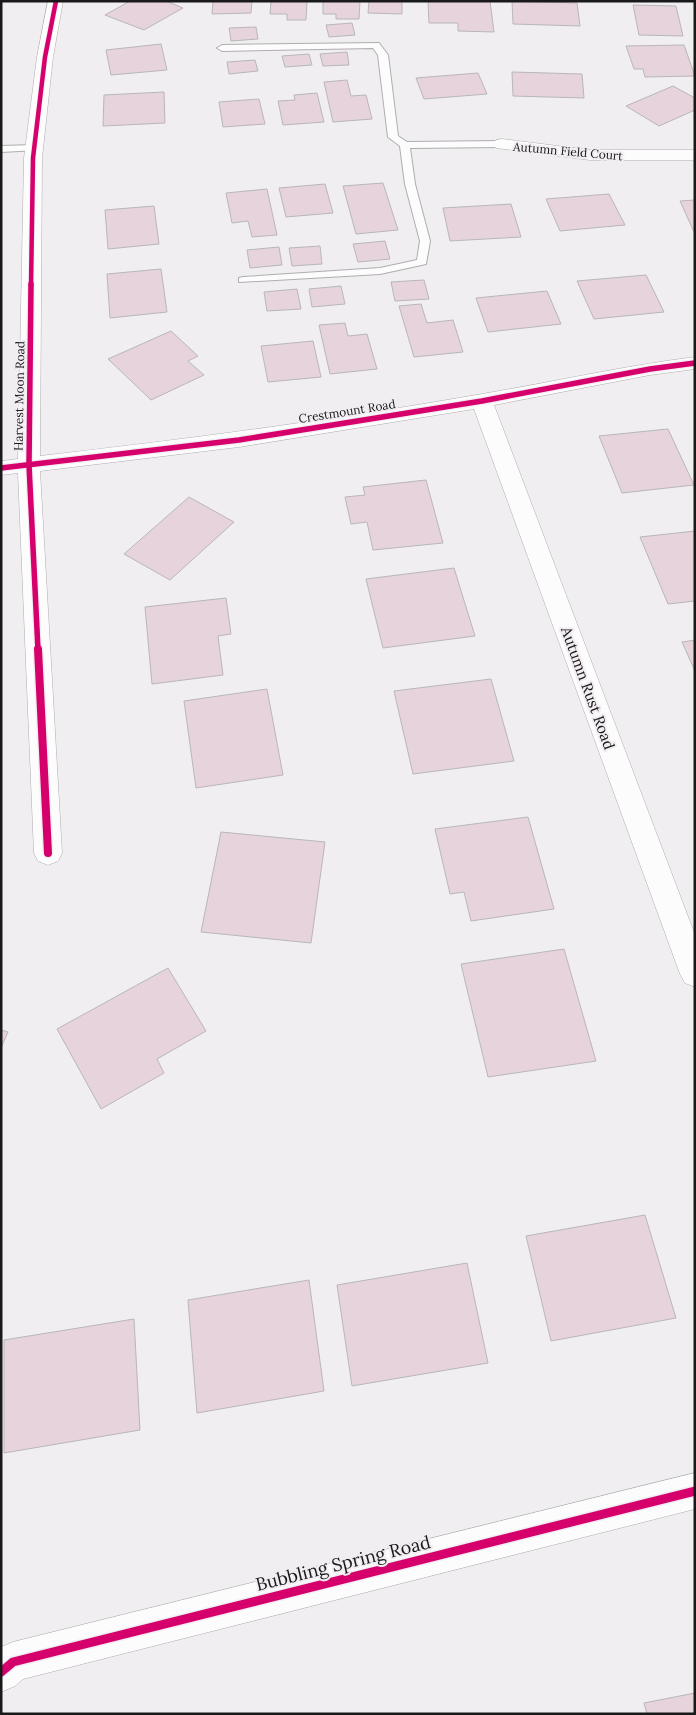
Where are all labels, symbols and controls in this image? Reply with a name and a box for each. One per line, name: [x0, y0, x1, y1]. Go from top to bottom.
street label: Autumn Field Court: [511, 139, 624, 163]
street label: Harvest Moon Road: [11, 341, 27, 451]
street label: Crestmount Road: [297, 396, 397, 426]
street label: Autumn Rust Road: [557, 623, 619, 752]
street label: Bubbling Spring Road: [253, 1530, 433, 1596]

